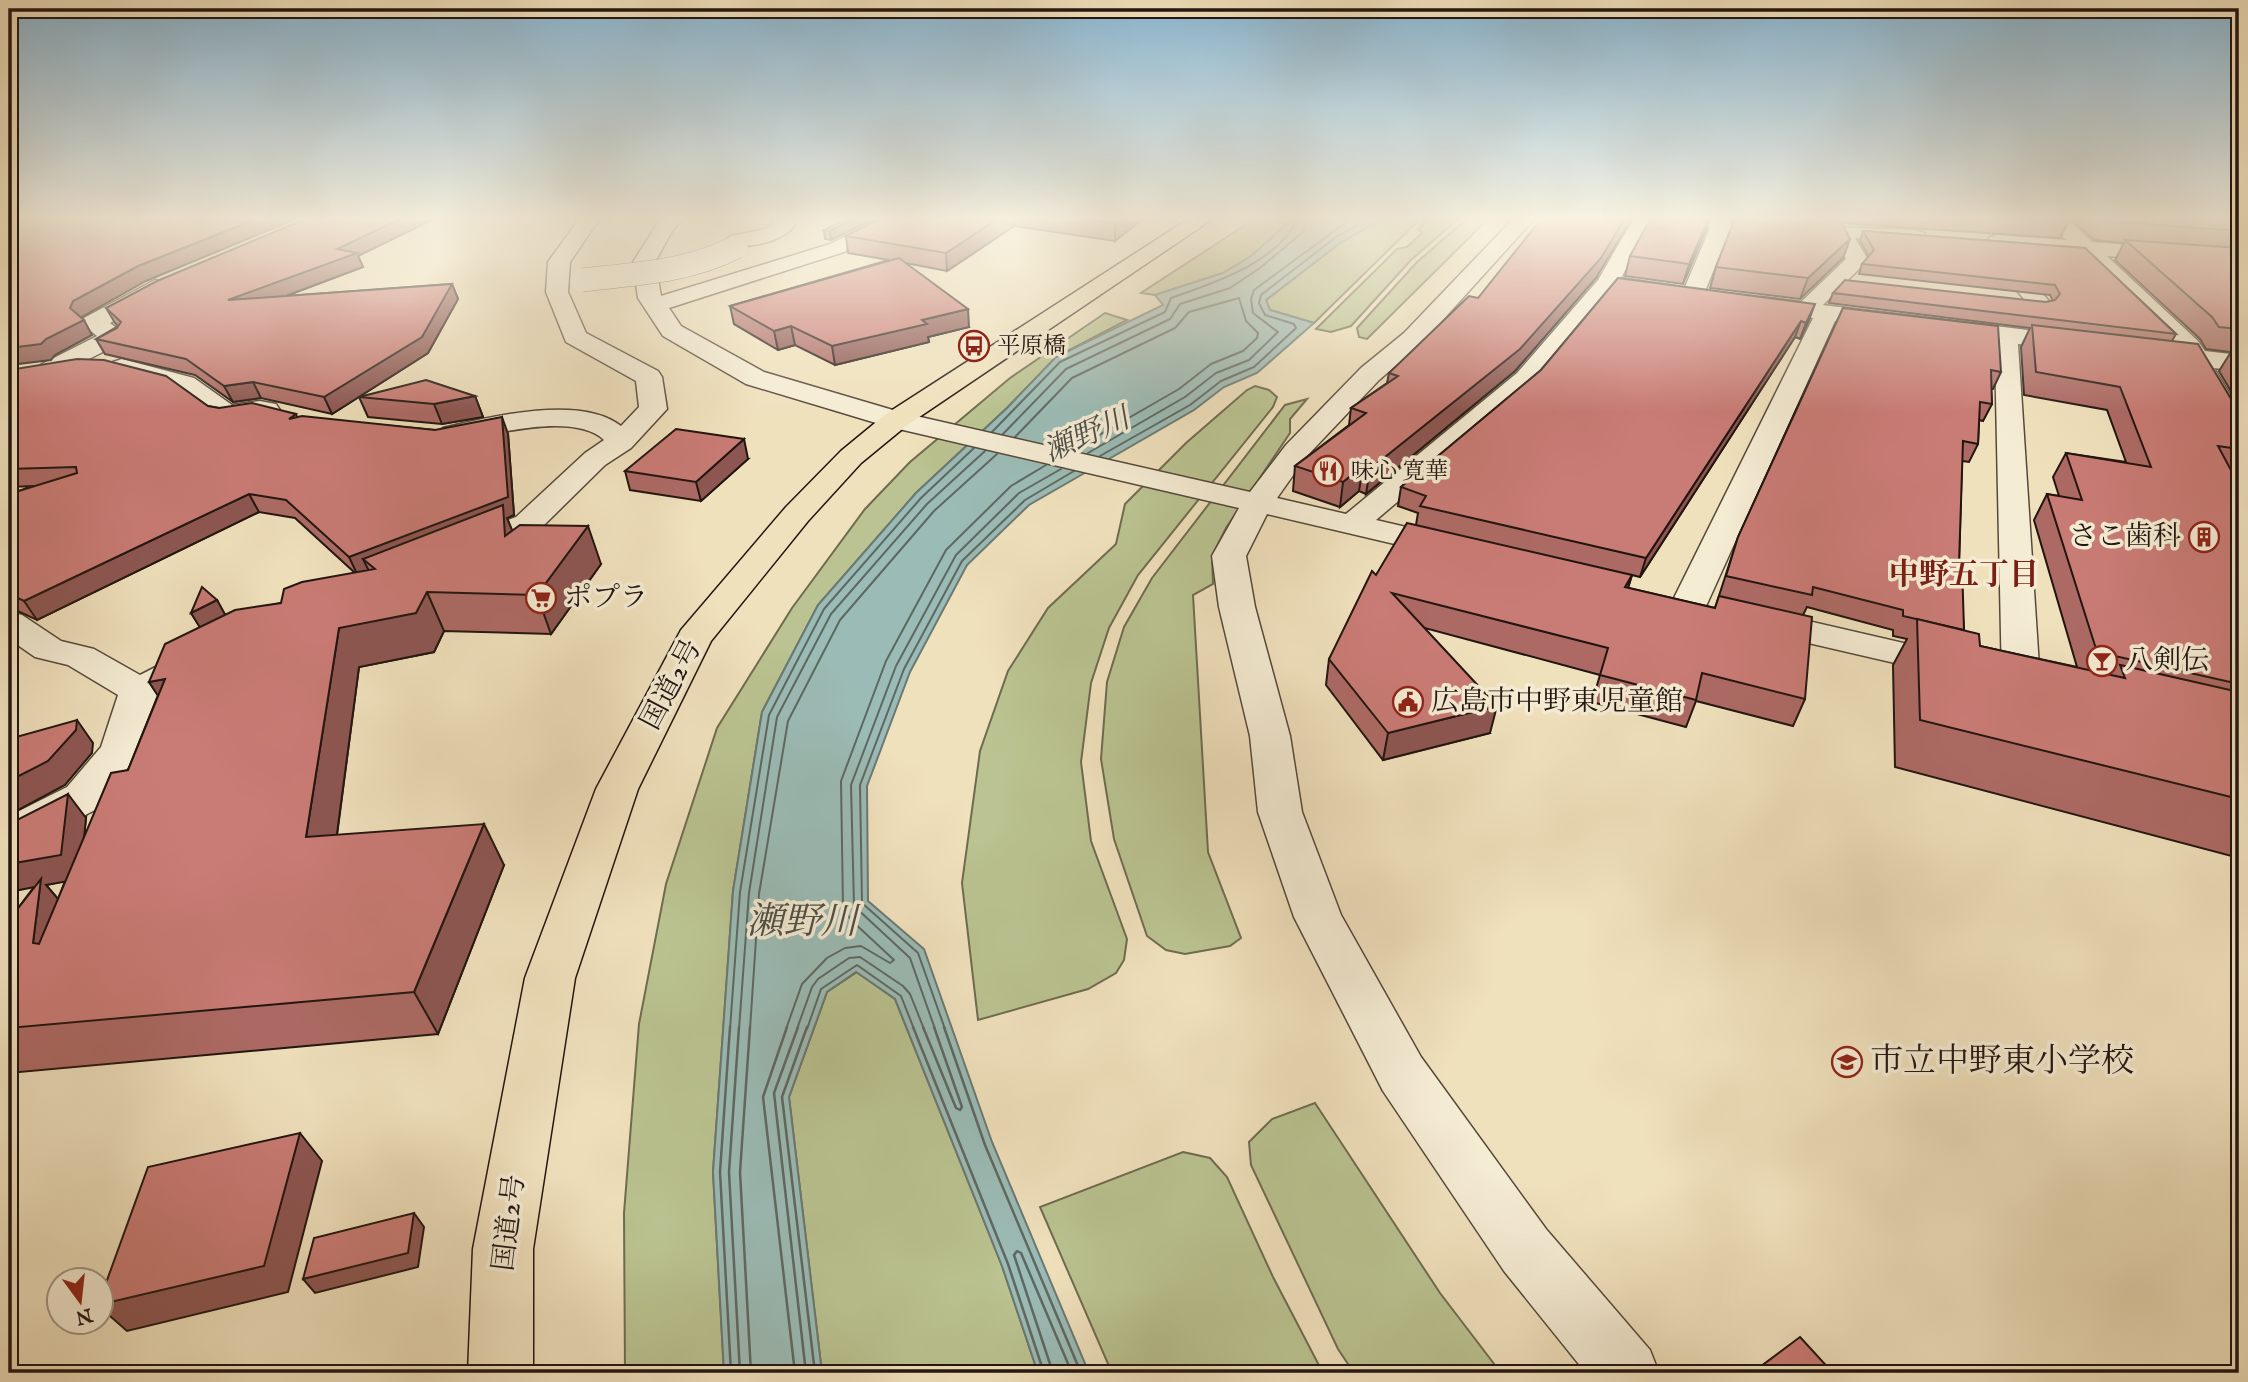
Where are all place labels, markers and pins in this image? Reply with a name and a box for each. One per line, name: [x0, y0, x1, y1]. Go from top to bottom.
bus stop icon: 平原橋: [957, 329, 991, 363]
place label: 平原橋: [997, 332, 1066, 361]
restaurant icon: 味心 寛華: [1311, 454, 1345, 488]
place label: 味心 寛華: [1351, 457, 1448, 486]
place label: さこ歯科: [2069, 520, 2181, 555]
building icon: さこ歯科: [2187, 520, 2221, 554]
supermarket icon: ポプラ: [524, 581, 558, 615]
place label: ポプラ: [564, 581, 648, 616]
bar icon: 八剣伝: [2085, 644, 2119, 678]
place label: 八剣伝: [2125, 644, 2209, 679]
public building icon: 広島市中野東児童館: [1391, 685, 1425, 719]
place label: 広島市中野東児童館: [1431, 685, 1683, 720]
place label: 市立中野東小学校: [1870, 1041, 2134, 1083]
school or university icon: 市立中野東小学校: [1830, 1045, 1864, 1079]

